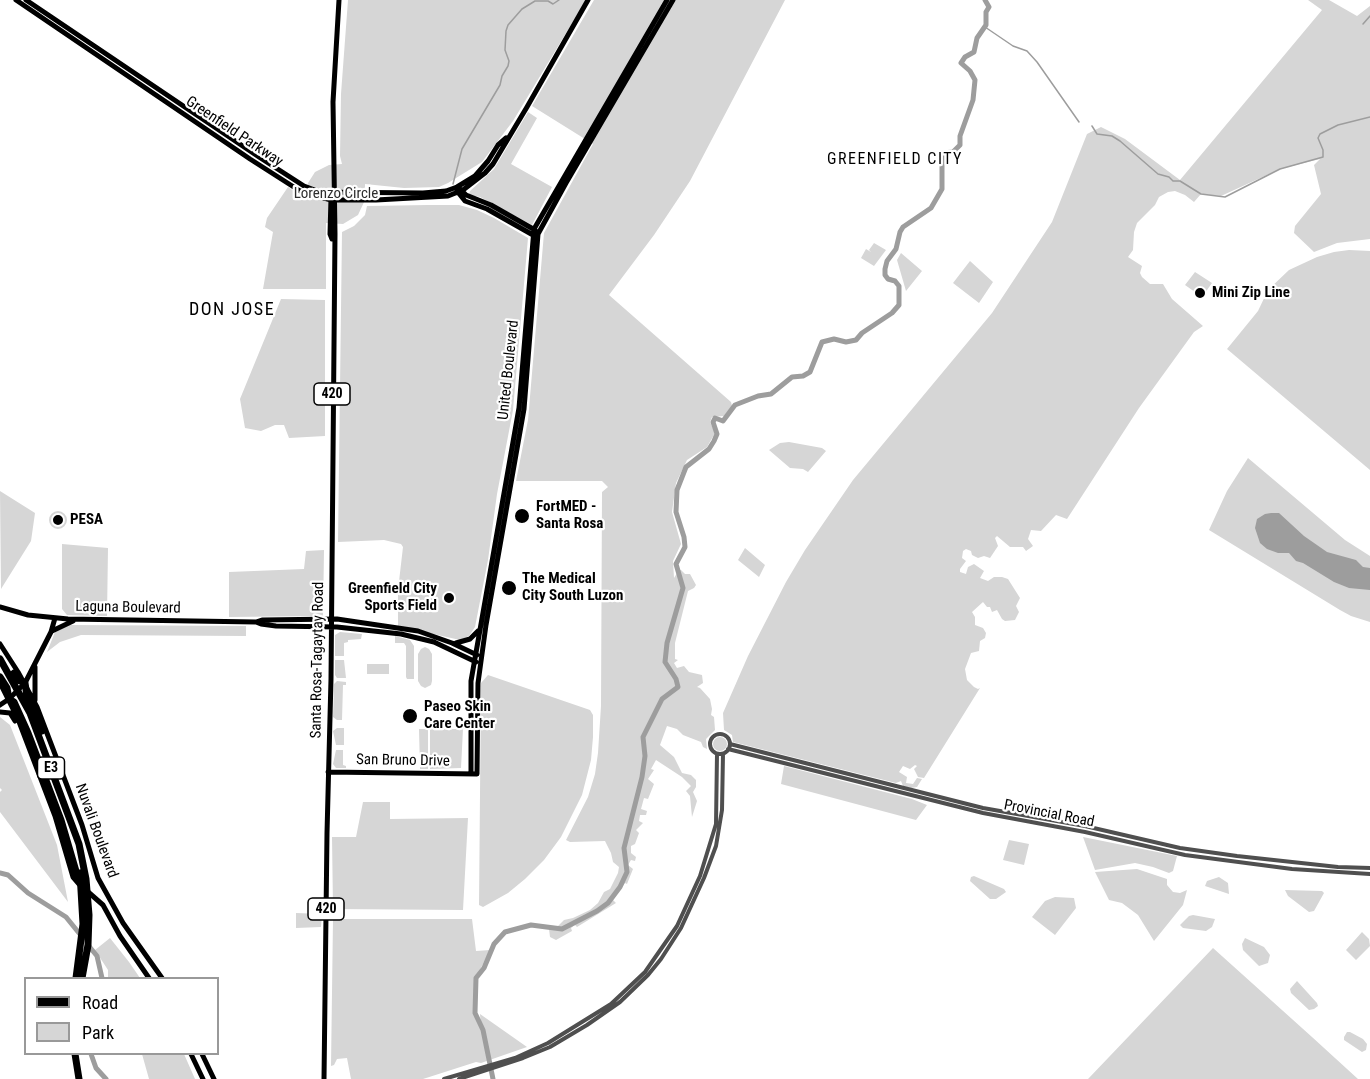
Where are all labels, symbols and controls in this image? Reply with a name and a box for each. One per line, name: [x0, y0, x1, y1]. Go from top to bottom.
street label: Greenfield Parkway: [182, 93, 286, 171]
district label: GREENFIELD CITY: [827, 150, 963, 170]
park label: Lorenzo Circle: [294, 185, 378, 203]
place label: Mini Zip Line: [1212, 284, 1290, 302]
marker: Mini Zip Line: [1193, 286, 1207, 300]
district label: DON JOSE: [189, 299, 275, 321]
street label: United Boulevard: [495, 319, 523, 421]
road number: 420: [314, 383, 350, 405]
place label: FortMED - Santa Rosa: [536, 498, 603, 533]
marker: FortMED - Santa Rosa: [513, 507, 531, 525]
place label: PESA: [70, 511, 103, 529]
marker: PESA: [51, 513, 65, 527]
place label: The Medical City South Luzon: [522, 570, 623, 605]
marker: The Medical City South Luzon: [500, 579, 518, 597]
place label: Greenfield City Sports Field: [348, 580, 437, 615]
street label: Santa Rosa-Tagaytay Road: [308, 581, 328, 739]
marker: Greenfield City Sports Field: [442, 591, 456, 605]
street label: Laguna Boulevard: [75, 598, 181, 618]
place label: Paseo Skin Care Center: [424, 698, 495, 733]
marker: Paseo Skin Care Center: [401, 707, 419, 725]
street label: San Bruno Drive: [356, 751, 450, 771]
road number: E3: [38, 757, 64, 779]
street label: Nuvali Boulevard: [71, 781, 121, 881]
street label: Provincial Road: [1002, 796, 1096, 832]
road number: 420: [308, 898, 344, 920]
legend: [24, 977, 219, 1055]
text: Road: [82, 992, 118, 1013]
text: Park: [82, 1022, 114, 1043]

